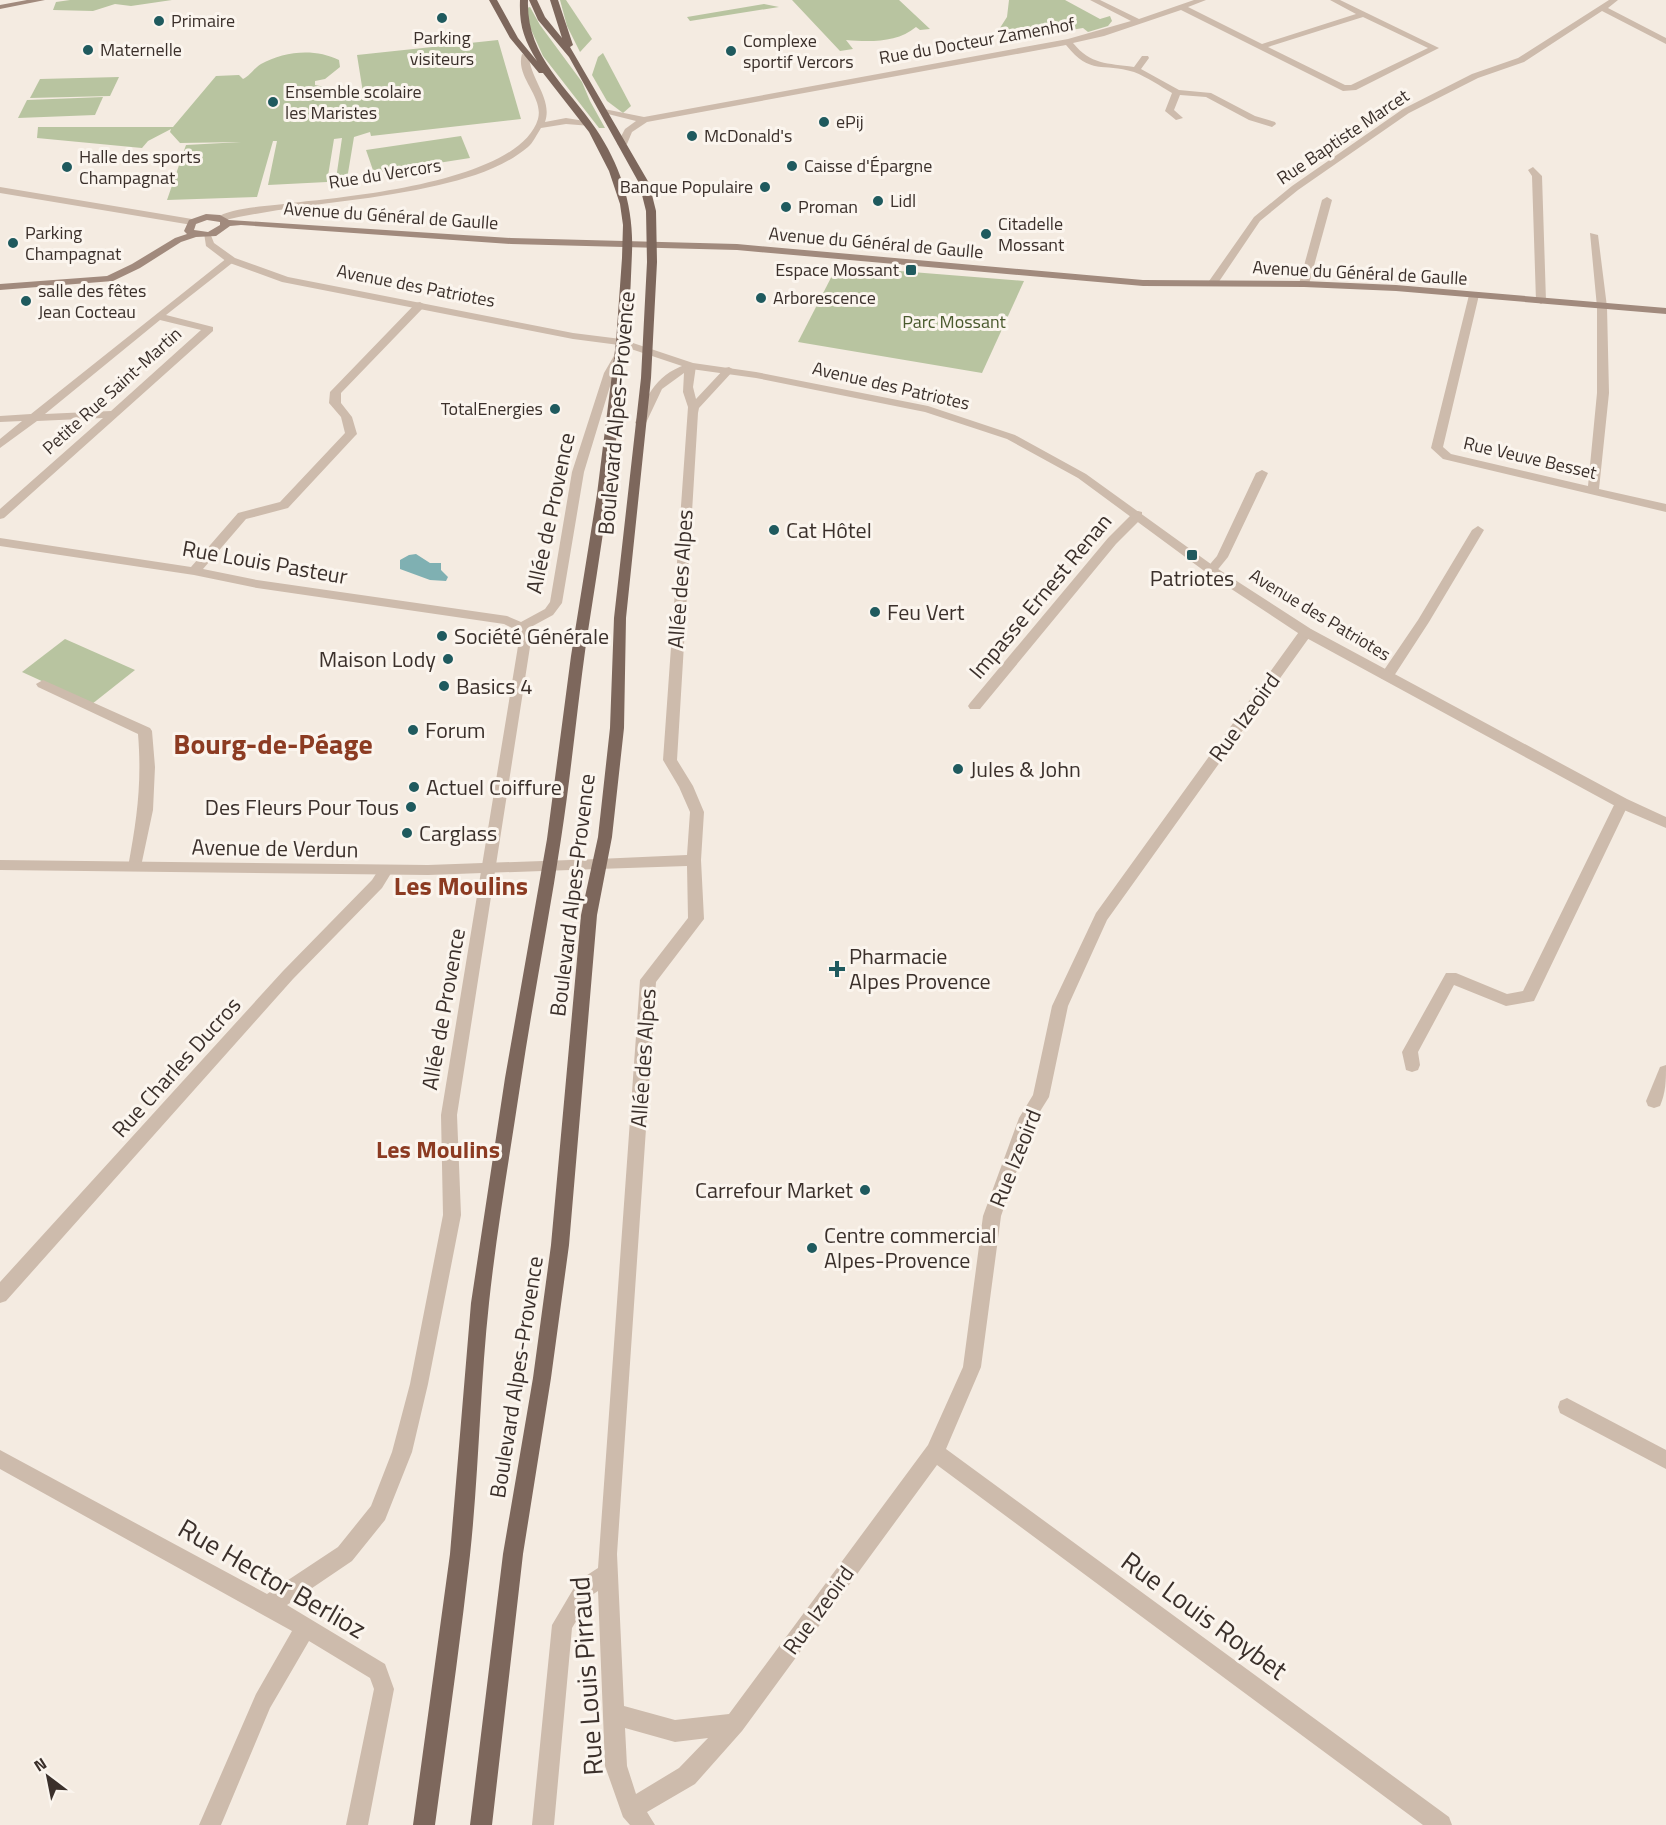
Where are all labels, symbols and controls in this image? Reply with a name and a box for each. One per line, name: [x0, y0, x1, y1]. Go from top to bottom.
place label: Primaire: [171, 7, 235, 34]
street label: Rue du Docteur Zamenhof: [877, 10, 1077, 71]
marker: Parking visiteurs: [435, 11, 449, 25]
marker: Primaire: [152, 14, 166, 28]
place label: Parking visiteurs: [410, 24, 474, 72]
place label: Complexe sportif Vercors: [743, 27, 854, 75]
place label: Maternelle: [100, 36, 182, 63]
marker: Maternelle: [81, 43, 95, 57]
marker: Complexe sportif Vercors: [724, 44, 738, 58]
place label: Ensemble scolaire les Maristes: [285, 78, 422, 126]
street label: Rue Baptiste Marcet: [1271, 82, 1415, 191]
marker: Ensemble scolaire les Maristes: [266, 95, 280, 109]
place label: ePij: [836, 108, 864, 135]
marker: ePij: [817, 115, 831, 129]
place label: McDonald's: [704, 122, 792, 149]
marker: McDonald's: [685, 129, 699, 143]
place label: Halle des sports Champagnat: [79, 143, 201, 191]
street label: Rue du Vercors: [327, 151, 443, 196]
place label: Caisse d'Épargne: [804, 152, 932, 179]
marker: Caisse d'Épargne: [785, 159, 799, 173]
marker: Halle des sports Champagnat: [60, 160, 74, 174]
place label: Banque Populaire: [620, 173, 753, 200]
marker: Banque Populaire: [758, 180, 772, 194]
place label: Lidl: [890, 187, 916, 214]
place label: Proman: [798, 193, 858, 220]
marker: Lidl: [871, 194, 885, 208]
street label: Avenue du Général de Gaulle: [283, 195, 499, 236]
marker: Proman: [779, 200, 793, 214]
place label: Citadelle Mossant: [998, 210, 1065, 258]
place label: Parking Champagnat: [25, 219, 122, 267]
street label: Avenue du Général de Gaulle: [768, 220, 984, 265]
marker: Citadelle Mossant: [979, 227, 993, 241]
marker: Parking Champagnat: [6, 236, 20, 250]
street label: Avenue du Général de Gaulle: [1252, 253, 1468, 292]
place label: Espace Mossant: [775, 256, 900, 283]
street label: Avenue des Patriotes: [335, 257, 497, 314]
marker: Espace Mossant: [904, 263, 918, 277]
place label: salle des fêtes Jean Cocteau: [38, 277, 146, 325]
place label: Arborescence: [773, 284, 876, 311]
street label: Boulevard Alpes-Provence: [588, 290, 644, 536]
marker: Arborescence: [754, 291, 768, 305]
marker: salle des fêtes Jean Cocteau: [19, 294, 33, 308]
park label: Parc Mossant: [902, 308, 1007, 335]
street label: Petite Rue Saint-Martin: [36, 321, 187, 461]
street label: Avenue des Patriotes: [810, 354, 972, 417]
place label: TotalEnergies: [441, 395, 543, 422]
marker: TotalEnergies: [548, 402, 562, 416]
street label: Allée de Provence: [516, 429, 584, 597]
street label: Rue Veuve Besset: [1461, 429, 1600, 486]
street label: Impasse Ernest Renan: [960, 506, 1120, 686]
street label: Allée des Alpes: [658, 508, 702, 650]
place label: Cat Hôtel: [786, 513, 872, 547]
marker: Cat Hôtel: [767, 523, 781, 537]
street label: Rue Louis Pasteur: [180, 531, 351, 593]
marker: Patriotes: [1185, 548, 1199, 562]
place label: Patriotes: [1150, 561, 1234, 595]
street label: Avenue des Patriotes: [1245, 562, 1396, 667]
place label: Feu Vert: [887, 595, 965, 629]
marker: Feu Vert: [868, 605, 882, 619]
place label: Société Générale: [454, 619, 609, 653]
marker: Société Générale: [435, 629, 449, 643]
place label: Maison Lody: [319, 642, 436, 676]
marker: Maison Lody: [441, 652, 455, 666]
street label: Rue Izeoird: [1200, 665, 1288, 769]
place label: Basics 4: [456, 669, 533, 703]
marker: Basics 4: [437, 679, 451, 693]
place label: Forum: [425, 713, 485, 747]
district label: Bourg-de-Péage: [173, 722, 373, 765]
marker: Forum: [406, 723, 420, 737]
place label: Jules & John: [970, 752, 1081, 786]
marker: Jules & John: [951, 762, 965, 776]
place label: Actuel Coiffure: [426, 770, 562, 804]
street label: Boulevard Alpes-Provence: [540, 772, 604, 1018]
marker: Actuel Coiffure: [407, 780, 421, 794]
place label: Des Fleurs Pour Tous: [205, 790, 399, 824]
marker: Des Fleurs Pour Tous: [404, 800, 418, 814]
place label: Carglass: [419, 816, 497, 850]
marker: Carglass: [400, 826, 414, 840]
street label: Avenue de Verdun: [191, 830, 359, 866]
district label: Les Moulins: [394, 866, 528, 905]
street label: Allée de Provence: [412, 925, 474, 1093]
place label: Pharmacie Alpes Provence: [849, 939, 991, 998]
marker: Pharmacie Alpes Provence: [830, 962, 844, 976]
street label: Allée des Alpes: [621, 987, 665, 1129]
street label: Rue Charles Ducros: [103, 989, 249, 1145]
street label: Rue Izeoird: [980, 1104, 1050, 1212]
district label: Les Moulins: [376, 1131, 500, 1167]
place label: Carrefour Market: [695, 1173, 853, 1207]
marker: Carrefour Market: [858, 1183, 872, 1197]
place label: Centre commercial Alpes-Provence: [824, 1218, 997, 1277]
marker: Centre commercial Alpes-Provence: [805, 1241, 819, 1255]
street label: Boulevard Alpes-Provence: [480, 1254, 552, 1500]
street label: Rue Hector Berlioz: [171, 1507, 374, 1648]
street label: Rue Louis Roybet: [1113, 1540, 1297, 1690]
street label: Rue Izeoird: [774, 1558, 862, 1662]
street label: Rue Louis Pirraud: [558, 1575, 613, 1777]
north arrow: [18, 1747, 78, 1807]
text: N: [29, 1751, 51, 1777]

